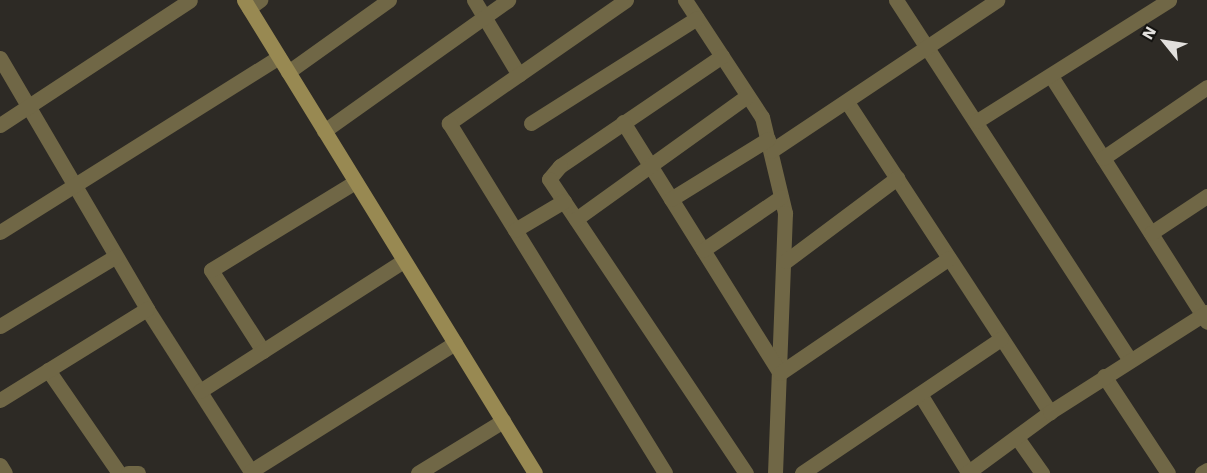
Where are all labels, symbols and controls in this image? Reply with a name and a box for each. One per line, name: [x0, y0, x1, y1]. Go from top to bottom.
north arrow: [1135, 12, 1195, 72]
text: N: [1138, 23, 1160, 43]

